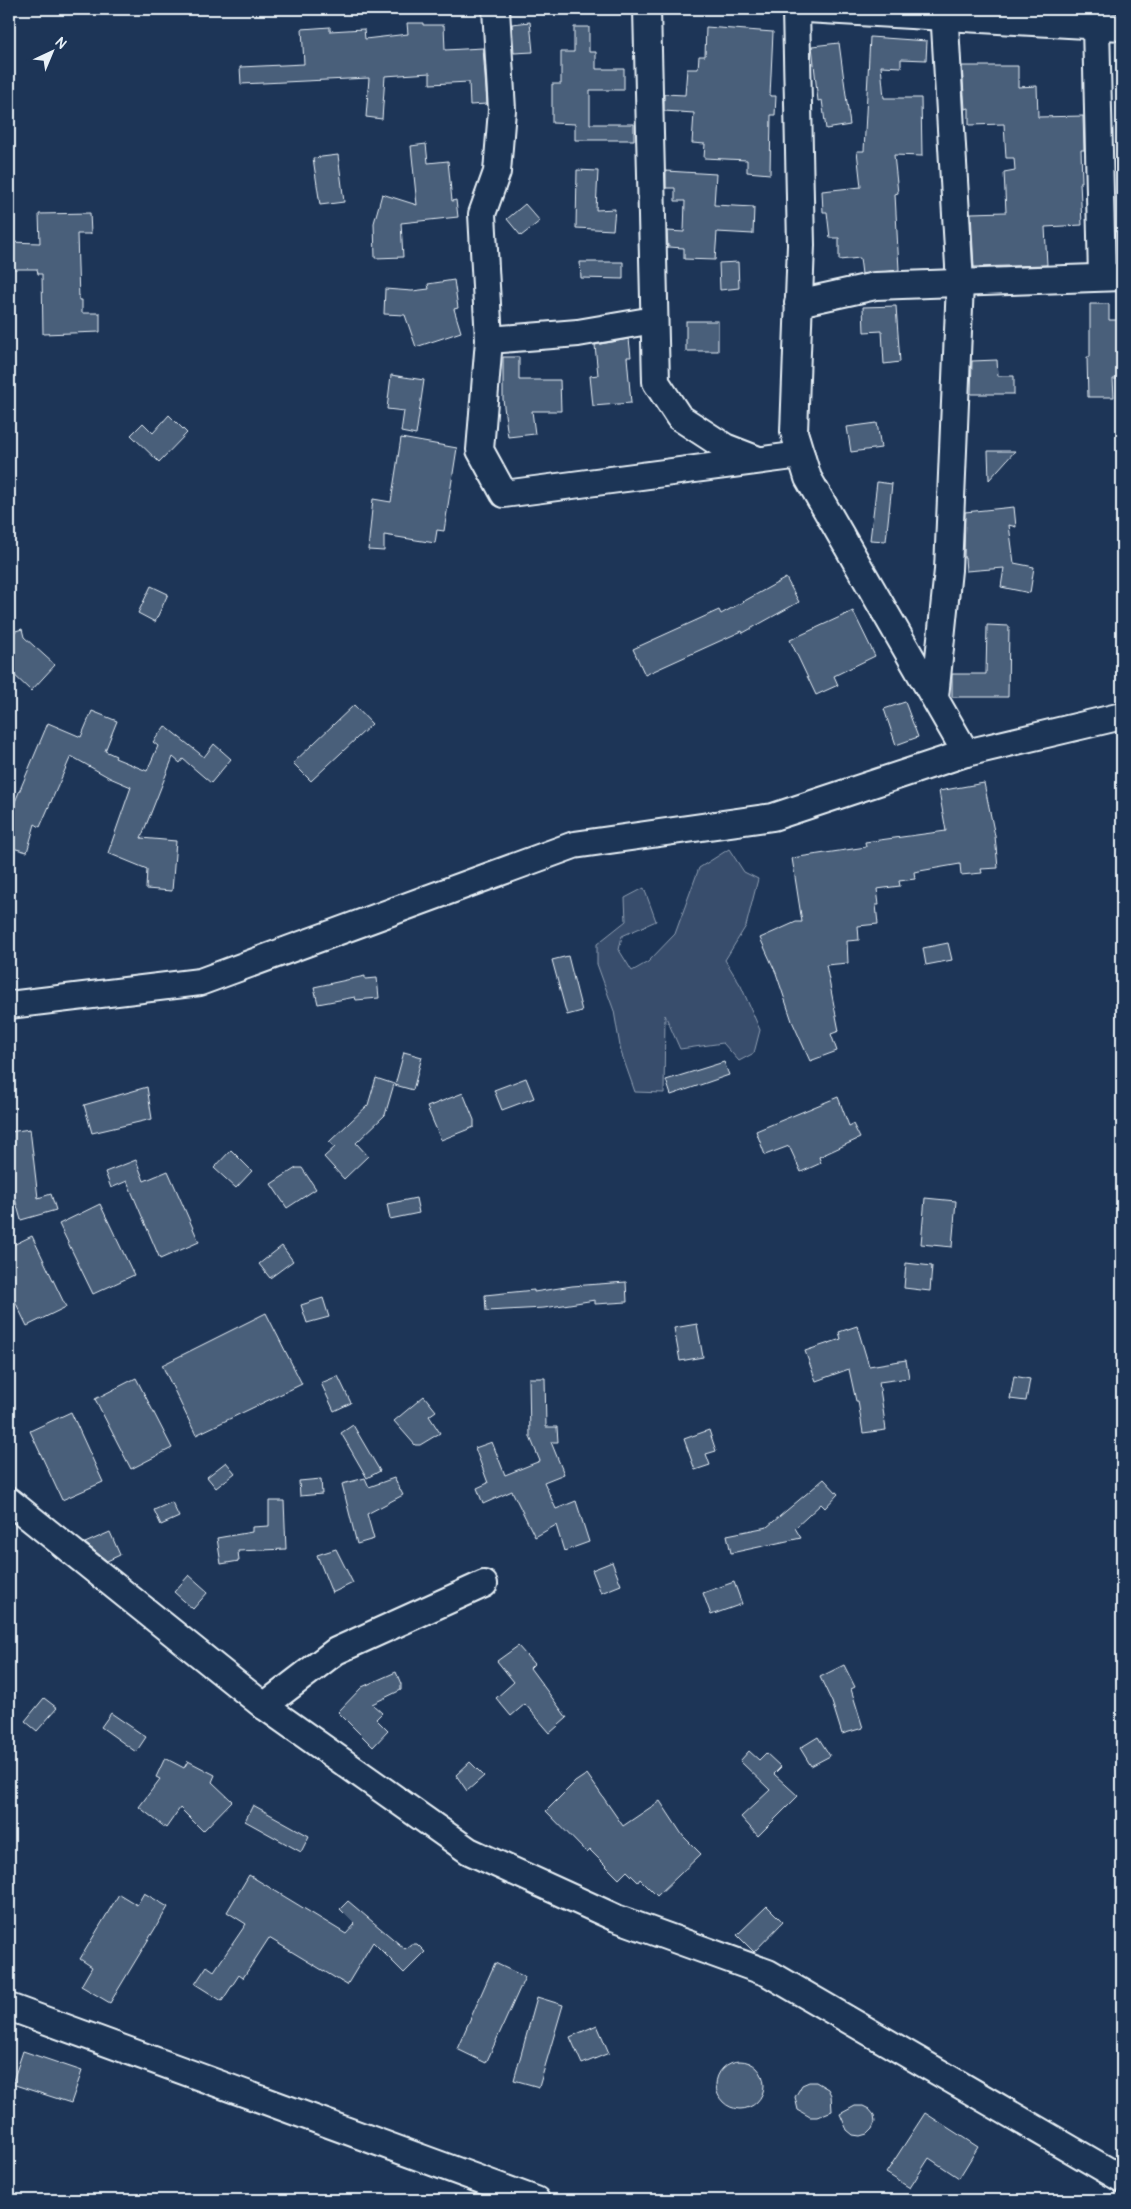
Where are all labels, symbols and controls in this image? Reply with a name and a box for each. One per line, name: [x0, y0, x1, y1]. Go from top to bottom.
north arrow: [28, 28, 78, 78]
text: N: [51, 34, 70, 52]

